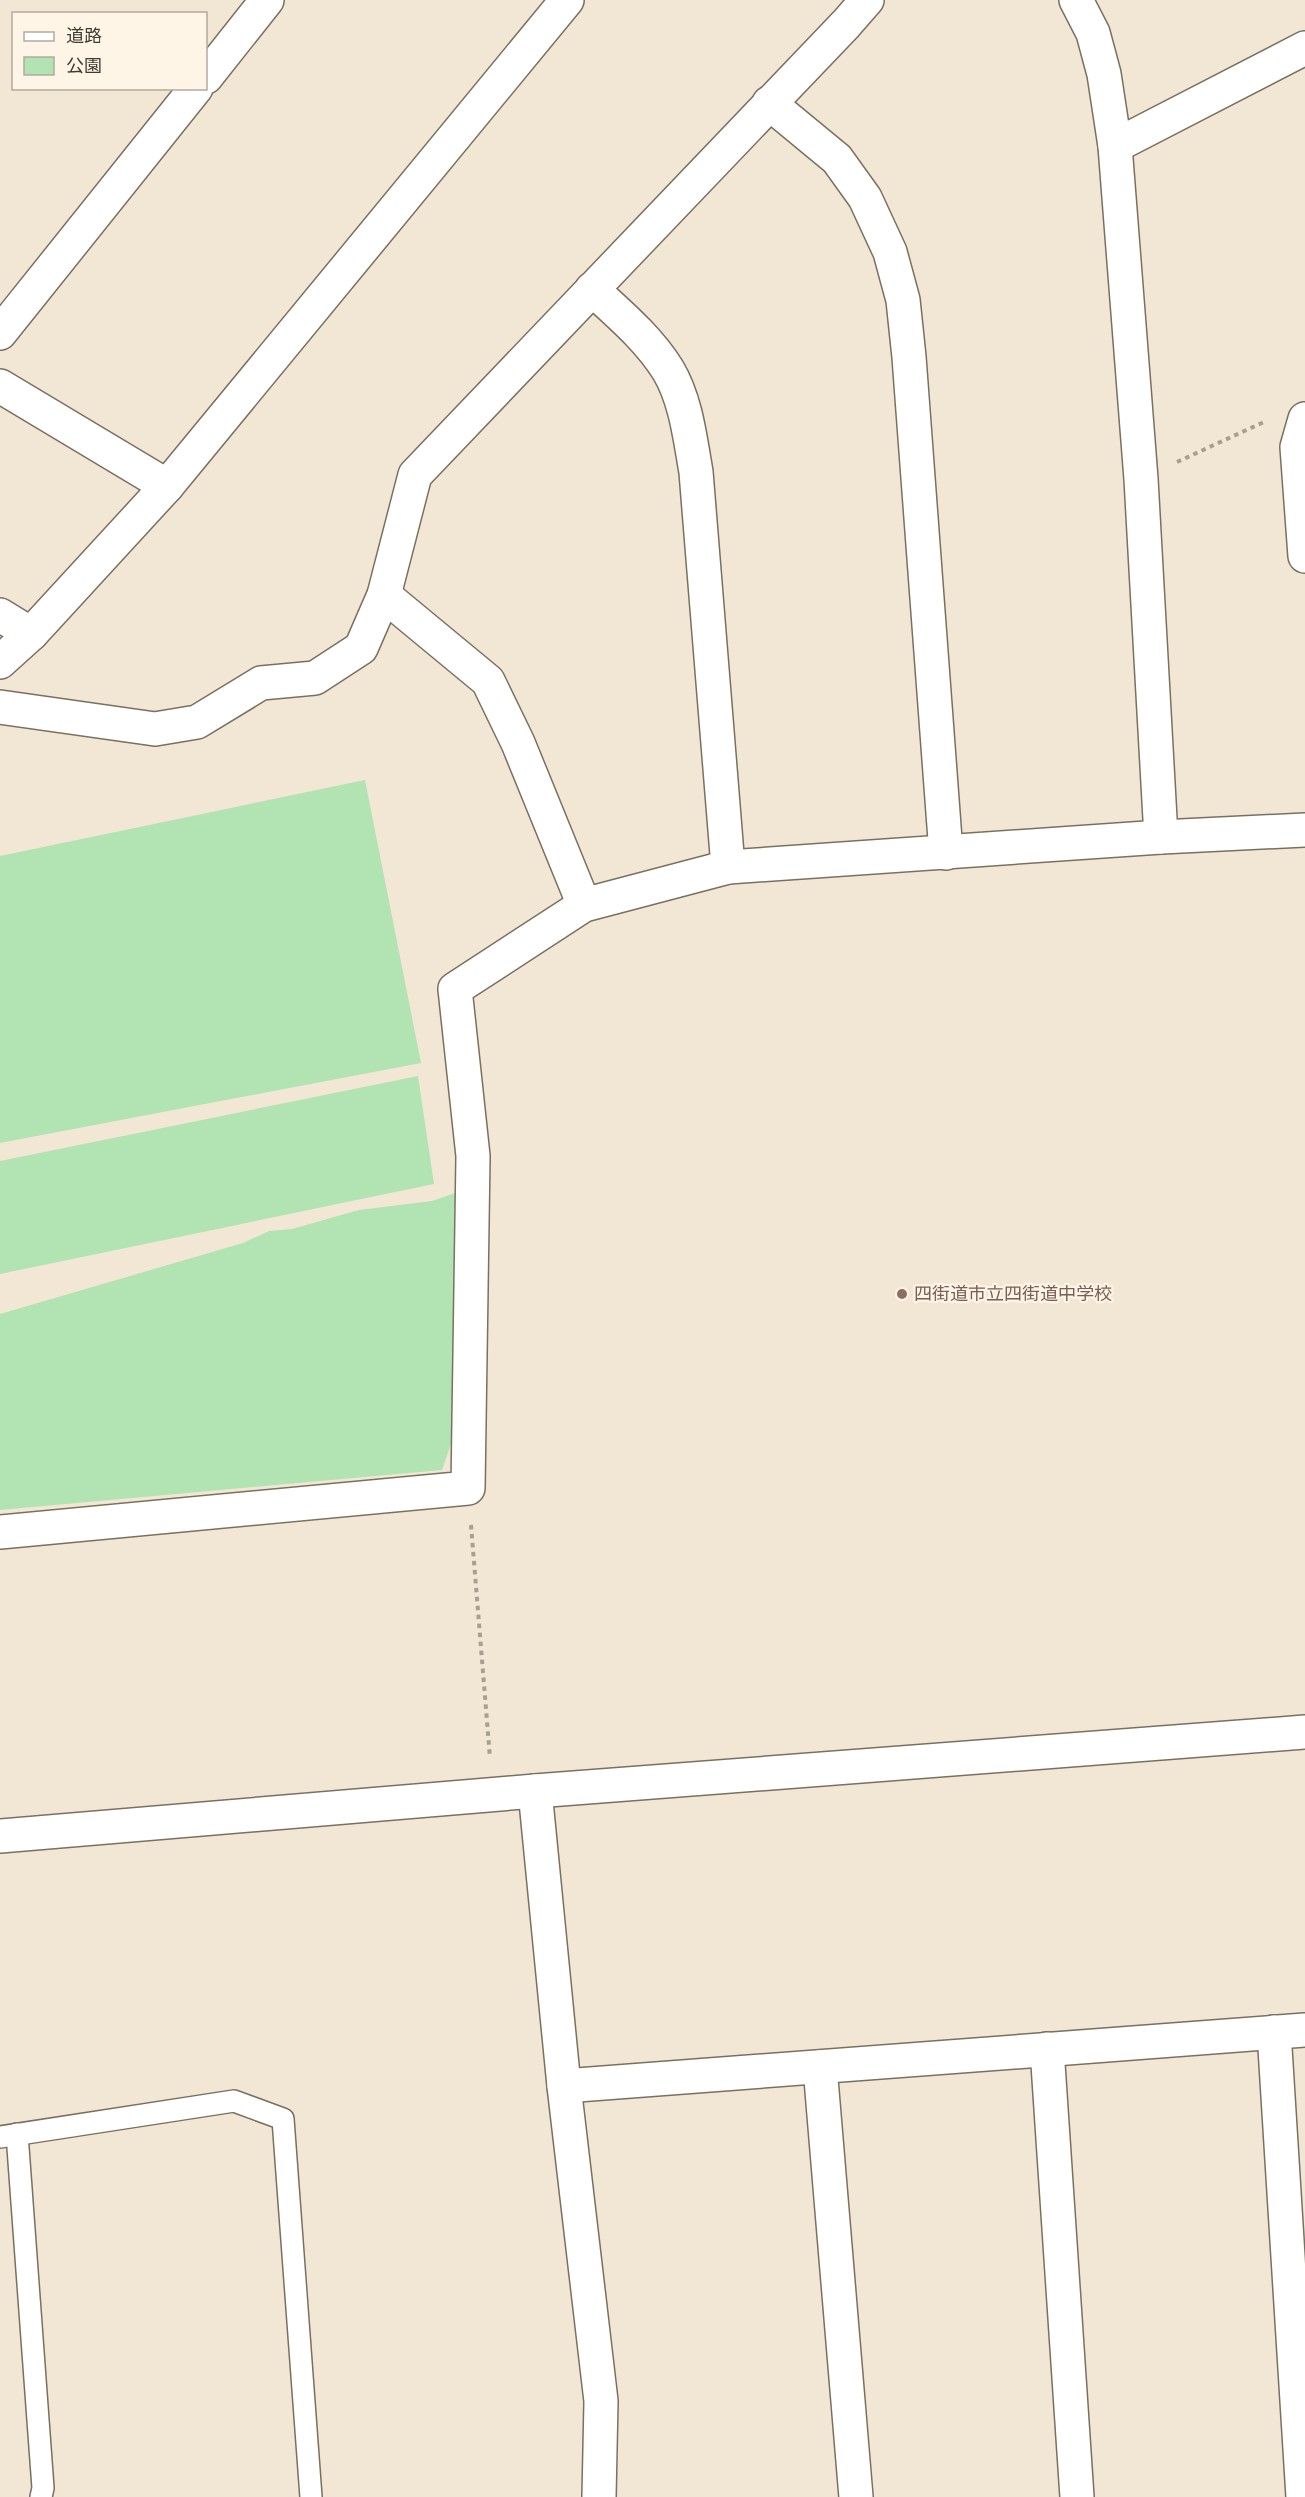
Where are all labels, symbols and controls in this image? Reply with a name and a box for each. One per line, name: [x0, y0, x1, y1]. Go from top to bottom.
legend: [12, 12, 207, 90]
text: 道路: [66, 25, 102, 47]
text: 公園: [66, 55, 102, 77]
place label: 四街道市立四街道中学校: [914, 1283, 1112, 1305]
marker: 四街道市立四街道中学校: [895, 1287, 909, 1301]

